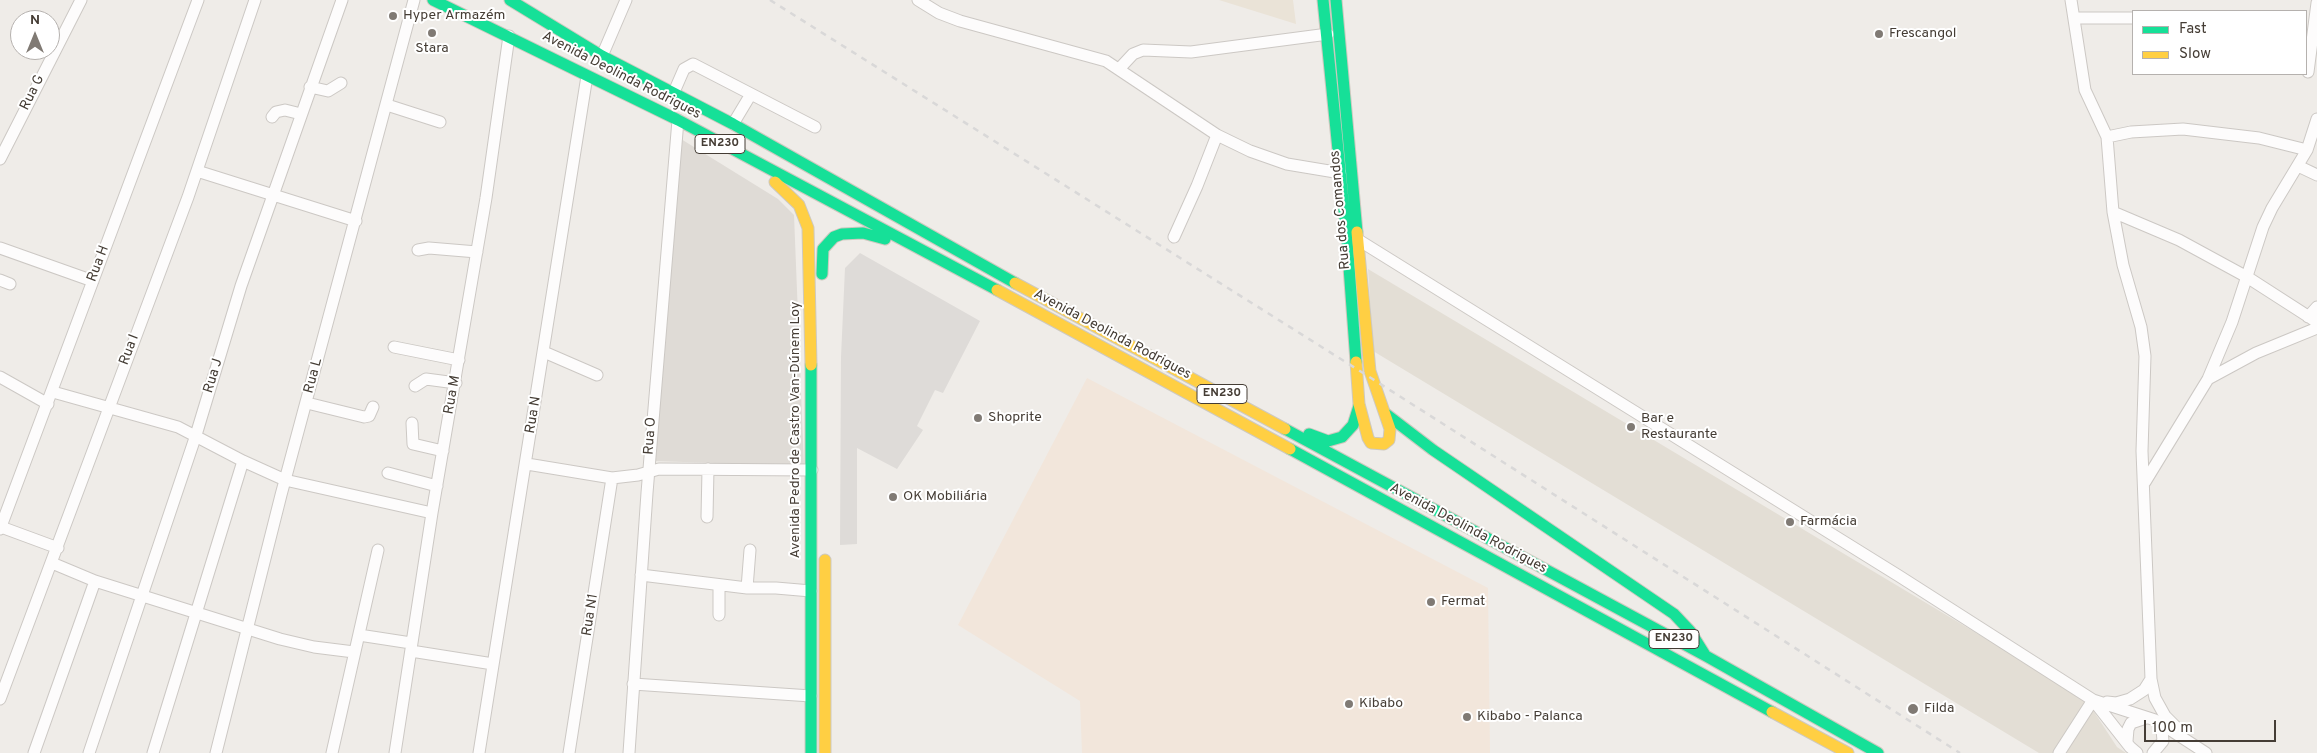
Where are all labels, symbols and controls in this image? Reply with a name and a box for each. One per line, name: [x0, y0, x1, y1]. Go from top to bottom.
place label: Hyper Armazém: [403, 8, 505, 24]
north arrow: [10, 10, 60, 60]
marker: Hyper Armazém: [387, 10, 399, 22]
legend: [2132, 10, 2307, 75]
text: N: [30, 12, 40, 29]
text: Fast: [2179, 20, 2207, 39]
place label: Frescangol: [1889, 26, 1957, 42]
marker: Stara: [426, 27, 438, 39]
marker: Frescangol: [1873, 28, 1885, 40]
street label: Avenida Deolinda Rodrigues: [539, 29, 703, 123]
place label: Stara: [415, 41, 449, 57]
text: Slow: [2179, 45, 2211, 64]
street label: Rua G: [17, 73, 49, 113]
road number: EN230: [695, 134, 745, 154]
street label: Rua dos Comandos: [1327, 150, 1355, 270]
street label: Rua H: [84, 243, 114, 285]
street label: Avenida Deolinda Rodrigues: [1030, 286, 1194, 384]
street label: Avenida Pedro de Castro Van-Dúnem Loy: [788, 301, 804, 559]
street label: Rua I: [116, 332, 144, 368]
street label: Rua J: [201, 357, 227, 395]
street label: Rua L: [301, 357, 327, 395]
street label: Rua M: [441, 374, 465, 416]
road number: EN230: [1197, 384, 1247, 404]
street label: Rua N: [523, 395, 545, 435]
place label: Shoprite: [988, 410, 1042, 426]
place label: Bar e Restaurante: [1641, 411, 1717, 444]
marker: Shoprite: [972, 412, 984, 424]
street label: Rua O: [641, 416, 661, 456]
marker: Bar e Restaurante: [1625, 421, 1637, 433]
street label: Avenida Deolinda Rodrigues: [1386, 480, 1550, 578]
place label: OK Mobiliária: [903, 489, 987, 505]
marker: OK Mobiliária: [887, 491, 899, 503]
place label: Farmácia: [1800, 514, 1857, 530]
marker: Farmácia: [1784, 516, 1796, 528]
street label: Rua N1: [579, 593, 603, 637]
place label: Fermat: [1441, 594, 1485, 610]
marker: Fermat: [1425, 596, 1437, 608]
road number: EN230: [1649, 630, 1699, 648]
place label: Kibabo: [1359, 696, 1403, 712]
marker: Kibabo: [1343, 698, 1355, 710]
place label: Filda: [1924, 701, 1954, 717]
marker: Filda: [1906, 702, 1920, 716]
place label: Kibabo - Palanca: [1477, 709, 1583, 725]
scale bar: [2147, 710, 2280, 742]
marker: Kibabo - Palanca: [1461, 711, 1473, 723]
text: 100 m: [2152, 719, 2193, 738]

